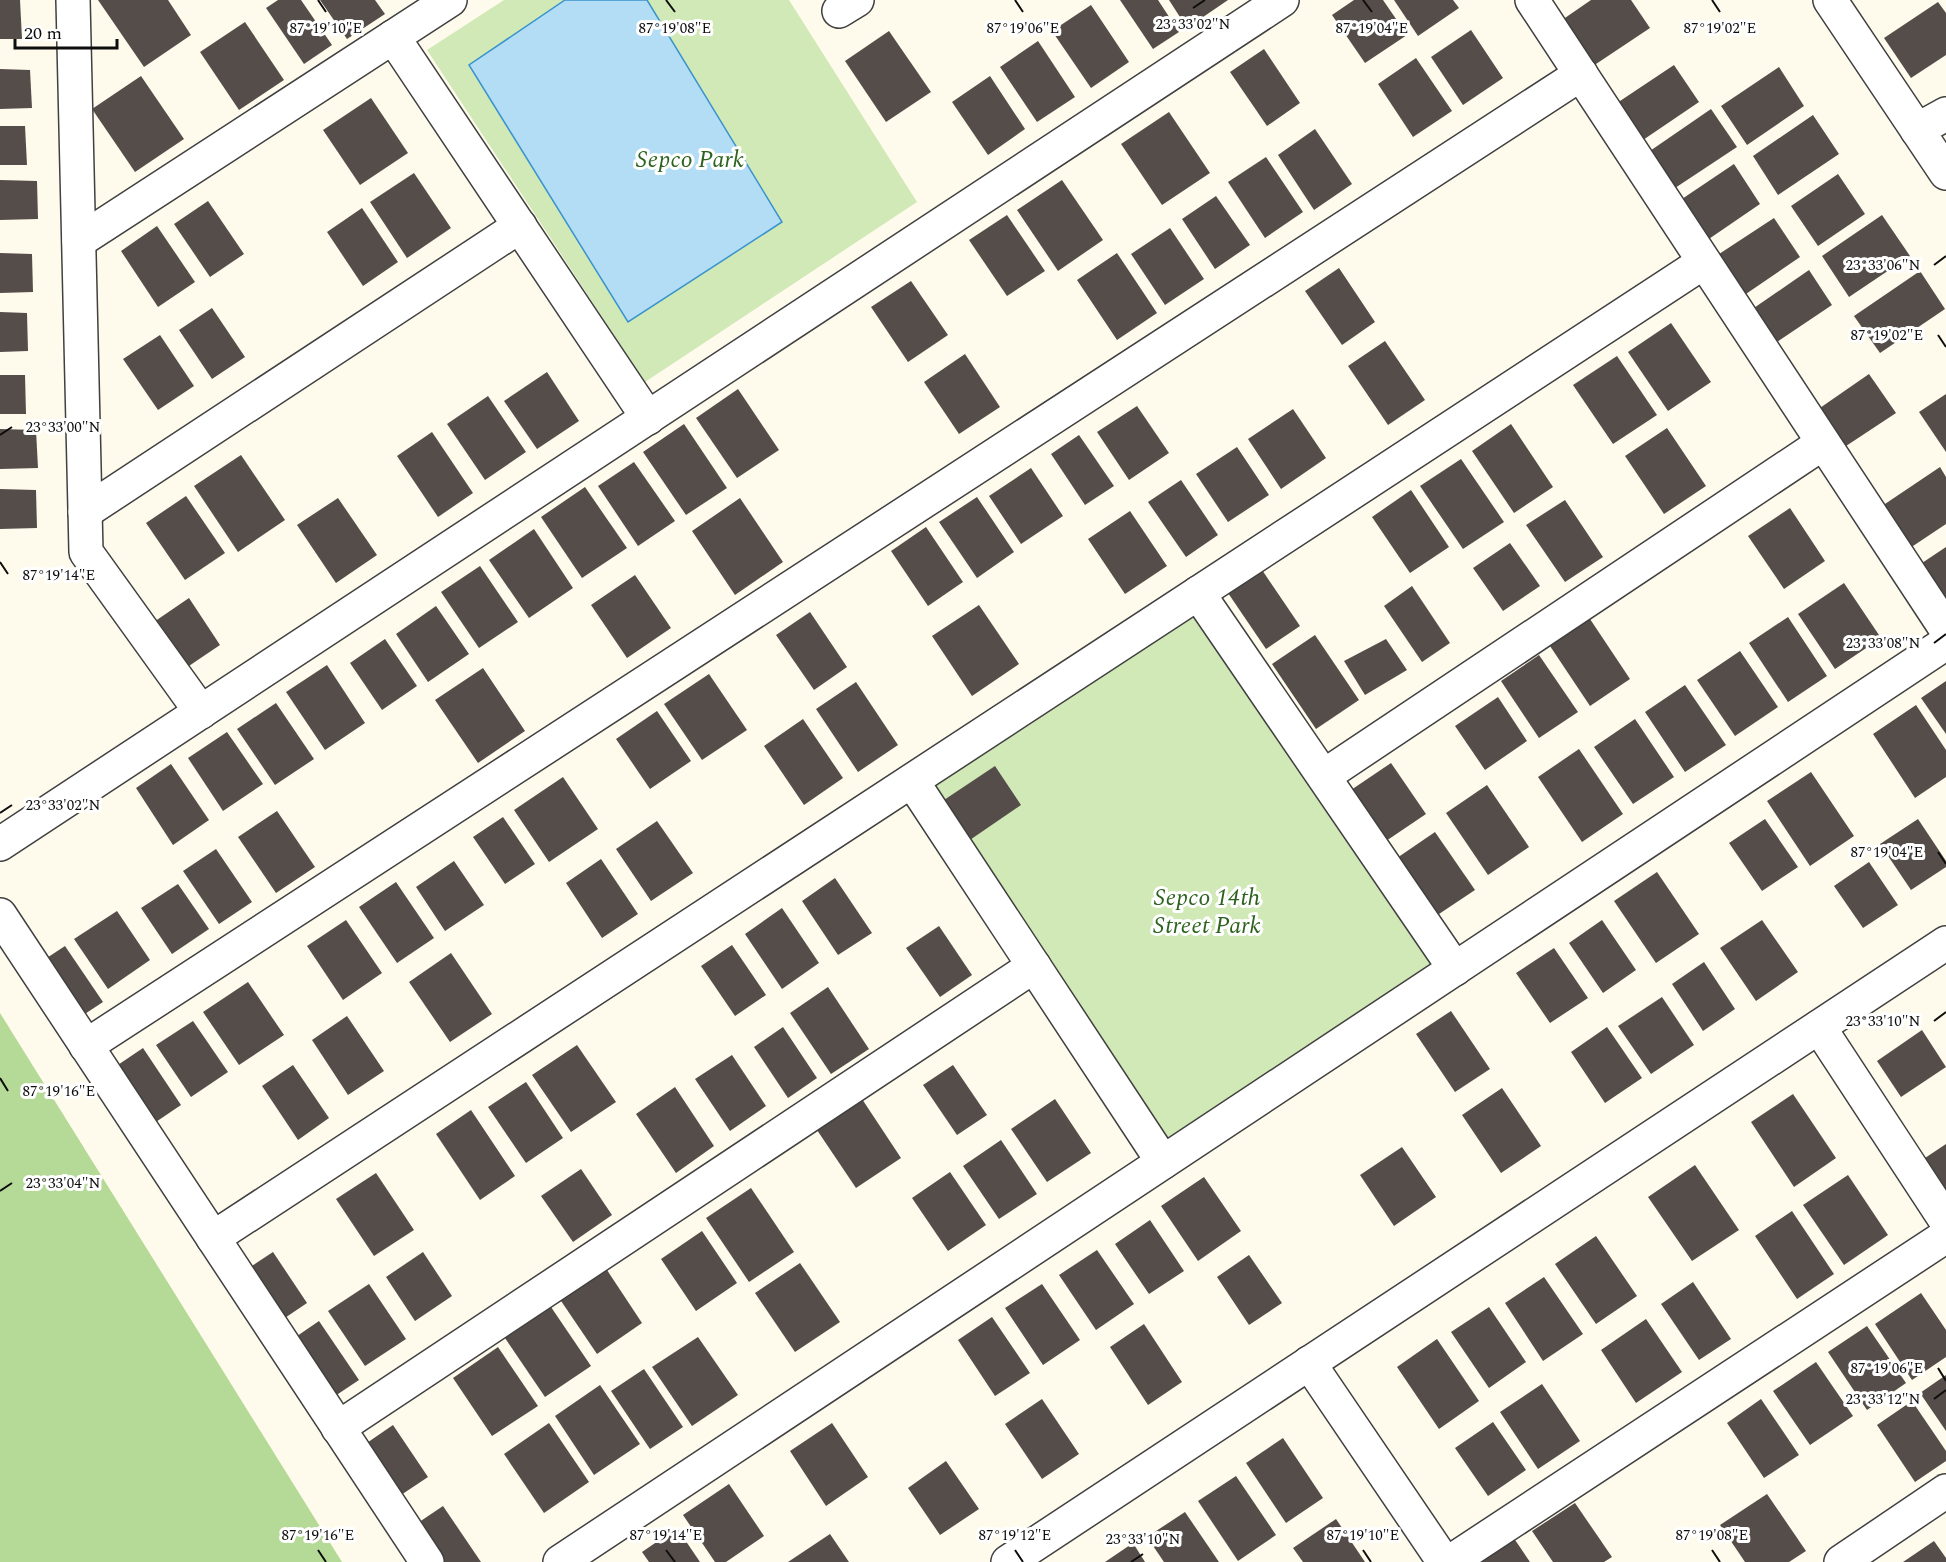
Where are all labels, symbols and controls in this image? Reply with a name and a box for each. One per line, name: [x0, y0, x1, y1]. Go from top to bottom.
scale bar: [15, 12, 117, 50]
text: 23°33'02"N: [1156, 13, 1231, 36]
text: 87°19'10"E: [290, 17, 362, 40]
text: 87°19'08"E: [639, 17, 711, 40]
text: 87°19'06"E: [987, 17, 1059, 40]
text: 87°19'04"E: [1336, 17, 1408, 40]
text: 87°19'02"E: [1684, 17, 1756, 40]
text: 20 m: [24, 20, 62, 47]
park label: Sepco Park: [636, 142, 744, 178]
text: 23°33'06"N: [1846, 254, 1921, 277]
text: 87°19'02"E: [1851, 324, 1923, 347]
text: 23°33'00"N: [26, 416, 101, 439]
text: 87°19'14"E: [23, 564, 95, 587]
text: 23°33'08"N: [1846, 632, 1921, 655]
text: 23°33'02"N: [26, 794, 101, 817]
text: 87°19'04"E: [1851, 841, 1923, 864]
park label: Sepco 14th Street Park: [1153, 880, 1261, 944]
text: 23°33'10"N: [1846, 1010, 1921, 1033]
text: 87°19'16"E: [23, 1080, 95, 1103]
text: 23°33'04"N: [26, 1172, 101, 1195]
text: 87°19'06"E: [1851, 1357, 1923, 1380]
text: 23°33'12"N: [1846, 1388, 1921, 1411]
text: 87°19'16"E: [282, 1524, 354, 1547]
text: 87°19'14"E: [630, 1524, 702, 1547]
text: 87°19'12"E: [979, 1524, 1051, 1547]
text: 87°19'10"E: [1327, 1524, 1399, 1547]
text: 87°19'08"E: [1676, 1524, 1748, 1547]
text: 23°33'10"N: [1106, 1528, 1181, 1551]

